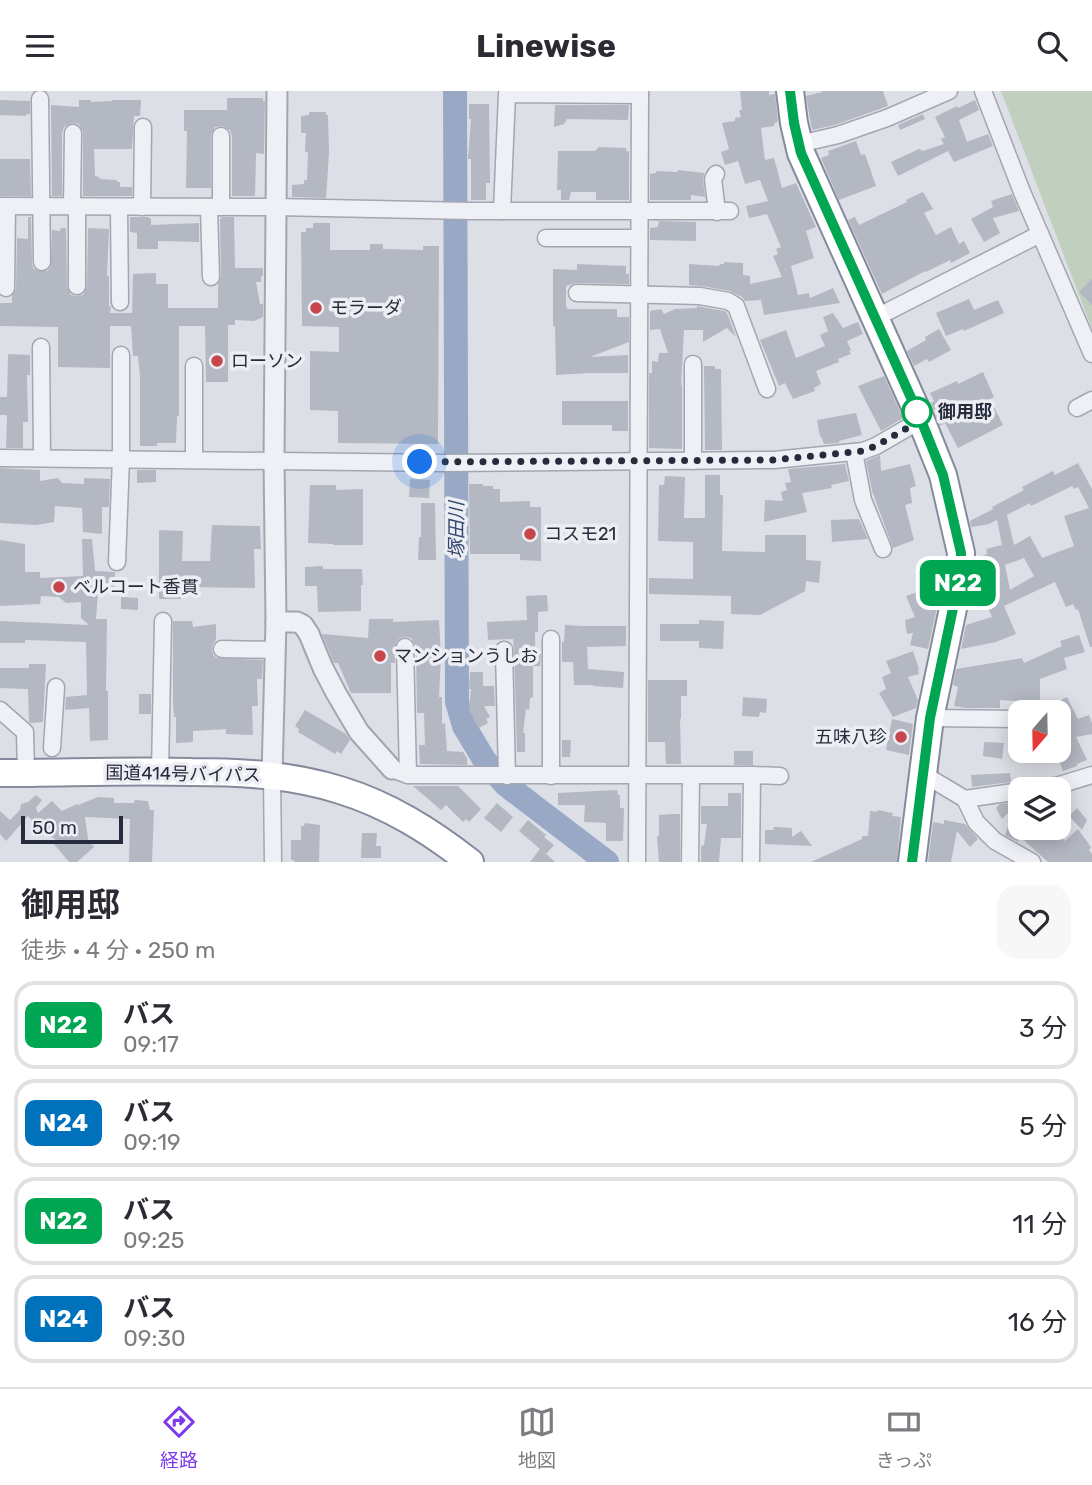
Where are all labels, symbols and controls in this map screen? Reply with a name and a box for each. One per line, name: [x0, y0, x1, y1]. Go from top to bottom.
icon: menu: [21, 27, 59, 65]
text: Linewise: [476, 27, 616, 65]
icon: search: [1033, 27, 1071, 65]
place label: モラーダ: [330, 297, 402, 319]
marker: モラーダ: [308, 300, 324, 316]
place label: ローソン: [231, 350, 303, 372]
marker: ローソン: [209, 353, 225, 369]
marker: 御用邸: [902, 397, 932, 427]
place label: 御用邸: [937, 401, 992, 423]
your location: [402, 444, 437, 479]
water label: 塚田川: [445, 500, 468, 559]
place label: コスモ21: [544, 523, 616, 545]
marker: コスモ21: [522, 526, 538, 542]
line badge: N22: [918, 560, 998, 606]
text: N22: [934, 569, 982, 597]
place label: ベルコート香貫: [73, 576, 199, 598]
marker: ベルコート香貫: [51, 579, 67, 595]
place label: マンションうしお: [394, 645, 538, 667]
marker: マンションうしお: [372, 648, 388, 664]
north arrow: [1008, 700, 1071, 763]
map controls: [1008, 700, 1071, 840]
place label: 五味八珍: [815, 726, 887, 748]
marker: 五味八珍: [893, 729, 909, 745]
street label: 国道414号バイパス: [105, 762, 261, 786]
button: layers: [1008, 777, 1071, 840]
scale bar: [21, 813, 122, 845]
text: 50 m: [32, 816, 77, 839]
text: 御用邸: [21, 885, 120, 924]
button: heart: [997, 885, 1071, 959]
text: 徒歩 · 4 分 · 250 m: [21, 936, 216, 964]
text: バス: [123, 999, 175, 1030]
text: N22: [39, 1011, 88, 1039]
text: 3 分: [1019, 1013, 1067, 1044]
text: 09:17: [123, 1030, 179, 1058]
text: バス: [123, 1097, 175, 1128]
text: N24: [39, 1109, 88, 1137]
text: 5 分: [1019, 1111, 1067, 1142]
text: 09:19: [123, 1128, 181, 1156]
text: バス: [123, 1195, 175, 1226]
text: N22: [39, 1207, 88, 1235]
text: 11 分: [1012, 1209, 1067, 1240]
text: 09:25: [123, 1226, 184, 1254]
text: バス: [123, 1293, 175, 1324]
text: N24: [39, 1305, 88, 1333]
text: 16 分: [1008, 1307, 1067, 1338]
text: 09:30: [123, 1324, 186, 1352]
tab: 経路: [160, 1403, 198, 1472]
tab: 地図: [518, 1403, 556, 1472]
tab: きっぷ: [876, 1403, 932, 1472]

